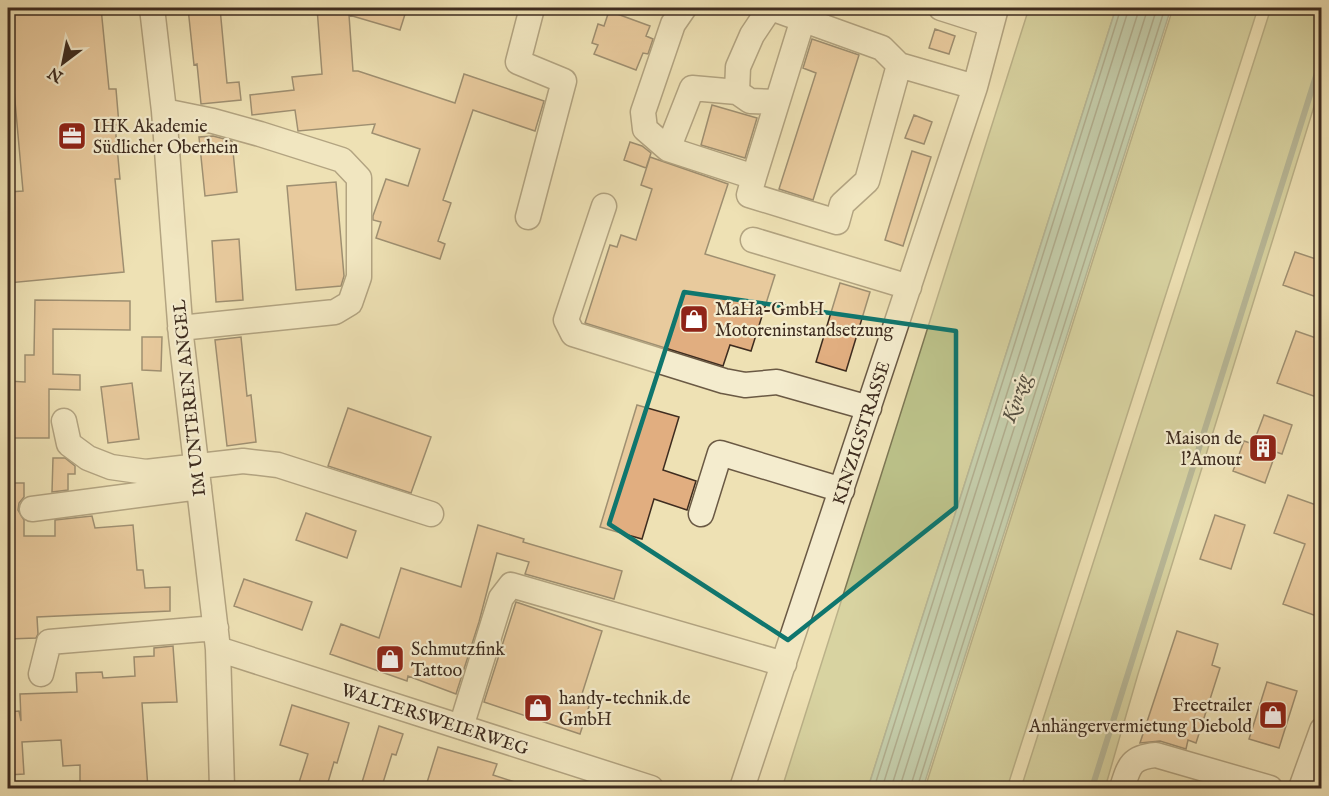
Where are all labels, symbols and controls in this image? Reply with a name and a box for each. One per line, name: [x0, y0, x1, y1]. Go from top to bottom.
north arrow: [33, 33, 93, 93]
text: N: [45, 62, 68, 87]
place label: IHK Akademie Südlicher Oberhein: [93, 116, 239, 160]
office icon: IHK Akademie Südlicher Oberhein: [56, 120, 88, 152]
street label: IM UNTEREN ANGEL: [169, 298, 212, 497]
place label: MaHa-GmbH Motoreninstandsetzung: [715, 299, 894, 343]
shop icon: MaHa-GmbH Motoreninstandsetzung: [678, 303, 710, 335]
street label: KINZIGSTRASSE: [828, 359, 897, 508]
water label: Kinzig: [997, 370, 1037, 427]
place label: Maison de l'Amour: [1165, 428, 1242, 472]
building icon: Maison de l'Amour: [1247, 432, 1279, 464]
place label: Schmutzfink Tattoo: [411, 639, 505, 683]
shop icon: Schmutzfink Tattoo: [374, 643, 406, 675]
street label: WALTERSWEIERWEG: [338, 679, 532, 762]
place label: handy-technik.de GmbH: [559, 688, 690, 732]
shop icon: handy-technik.de GmbH: [522, 692, 554, 724]
place label: Freetrailer Anhängervermietung Diebold: [1028, 695, 1252, 739]
shop icon: Freetrailer Anhängervermietung Diebold: [1257, 699, 1289, 731]

